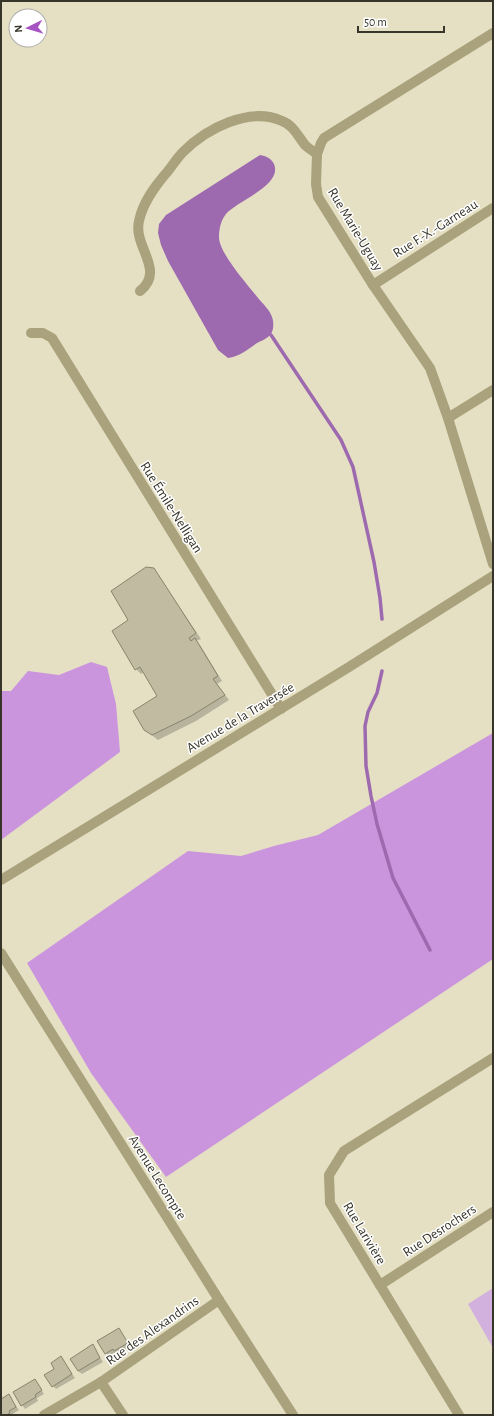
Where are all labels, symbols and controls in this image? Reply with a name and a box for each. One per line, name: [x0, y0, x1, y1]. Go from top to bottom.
north arrow: [8, 8, 48, 48]
scale bar: [358, 8, 444, 34]
text: 50 m: [364, 16, 387, 28]
text: N: [13, 25, 24, 33]
street label: Rue Marie-Uguay: [325, 186, 385, 273]
street label: Rue F.-X.-Garneau: [391, 197, 480, 260]
street label: Rue Émile-Nelligan: [138, 458, 207, 556]
street label: Avenue de la Traversée: [184, 680, 297, 755]
street label: Avenue Lecompte: [126, 1133, 189, 1222]
street label: Rue Larivière: [340, 1200, 388, 1267]
street label: Rue Desrochers: [400, 1202, 479, 1260]
street label: Rue des Alexandrins: [104, 1294, 201, 1368]

